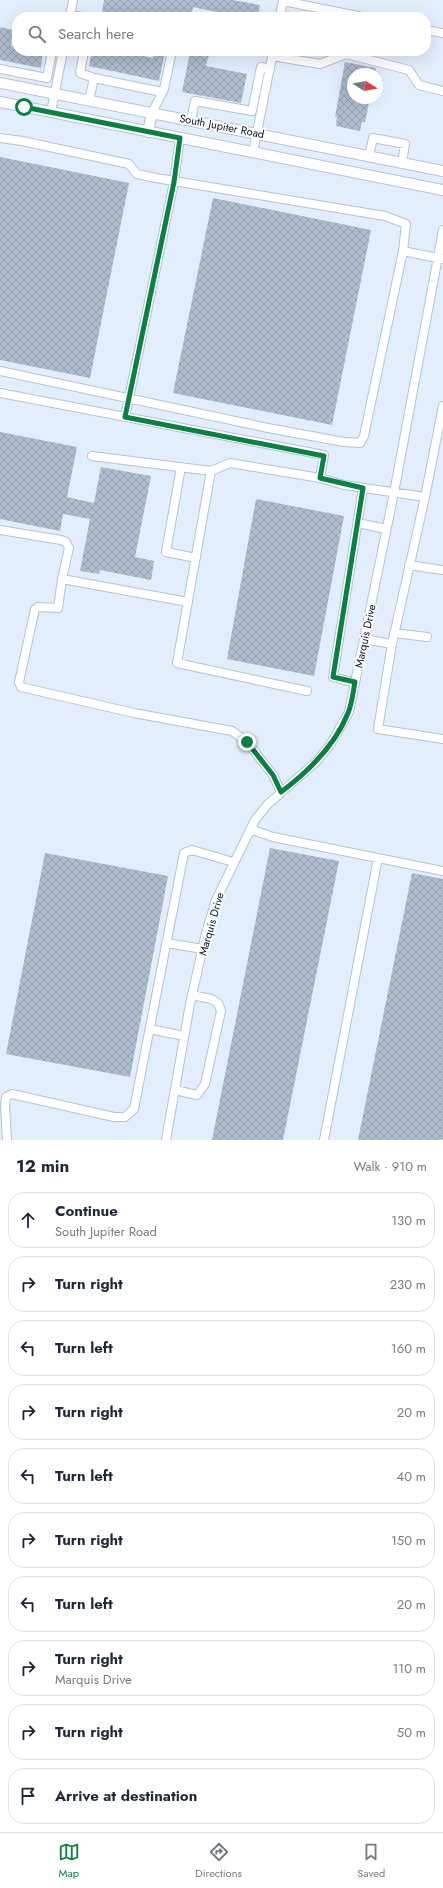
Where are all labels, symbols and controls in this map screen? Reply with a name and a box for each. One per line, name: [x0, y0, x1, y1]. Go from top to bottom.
search box: [12, 12, 431, 56]
icon: search: [26, 23, 48, 45]
text: Search here: [58, 23, 134, 45]
north arrow: [347, 68, 383, 104]
route start: [15, 98, 33, 116]
street label: South Jupiter Road: [178, 110, 266, 142]
street label: Marquis Drive: [350, 602, 380, 669]
route end: [238, 733, 256, 751]
street label: Marquis Drive: [194, 890, 228, 957]
text: 12 min: [16, 1154, 69, 1178]
text: Walk · 910 m: [354, 1157, 427, 1176]
text: Continue: [55, 1200, 118, 1222]
icon: ahead: [17, 1209, 39, 1231]
text: 130 m: [391, 1211, 426, 1230]
text: South Jupiter Road: [55, 1222, 157, 1241]
icon: right: [17, 1273, 39, 1295]
text: Turn right: [55, 1273, 123, 1295]
text: 230 m: [390, 1275, 426, 1294]
icon: left: [17, 1337, 39, 1359]
text: Turn left: [55, 1337, 113, 1359]
text: 160 m: [391, 1339, 426, 1358]
icon: right: [17, 1401, 39, 1423]
text: Turn right: [55, 1401, 123, 1423]
text: 20 m: [397, 1403, 426, 1422]
icon: left: [17, 1465, 39, 1487]
text: Turn left: [55, 1465, 113, 1487]
text: 40 m: [397, 1467, 426, 1486]
icon: right: [17, 1529, 39, 1551]
text: Turn right: [55, 1529, 123, 1551]
text: 150 m: [391, 1531, 426, 1550]
icon: left: [17, 1593, 39, 1615]
text: Turn left: [55, 1593, 113, 1615]
text: 20 m: [397, 1595, 426, 1614]
text: Turn right: [55, 1648, 123, 1670]
icon: right: [17, 1657, 39, 1679]
text: 110 m: [392, 1659, 426, 1678]
text: Marquis Drive: [55, 1670, 132, 1689]
icon: right: [17, 1721, 39, 1743]
text: Turn right: [55, 1721, 123, 1743]
text: 50 m: [397, 1723, 426, 1742]
icon: arrive: [17, 1785, 39, 1807]
text: Arrive at destination: [55, 1785, 197, 1807]
tab: Map: [58, 1841, 80, 1881]
tab: Directions: [195, 1841, 242, 1881]
tab: Saved: [357, 1841, 385, 1881]

